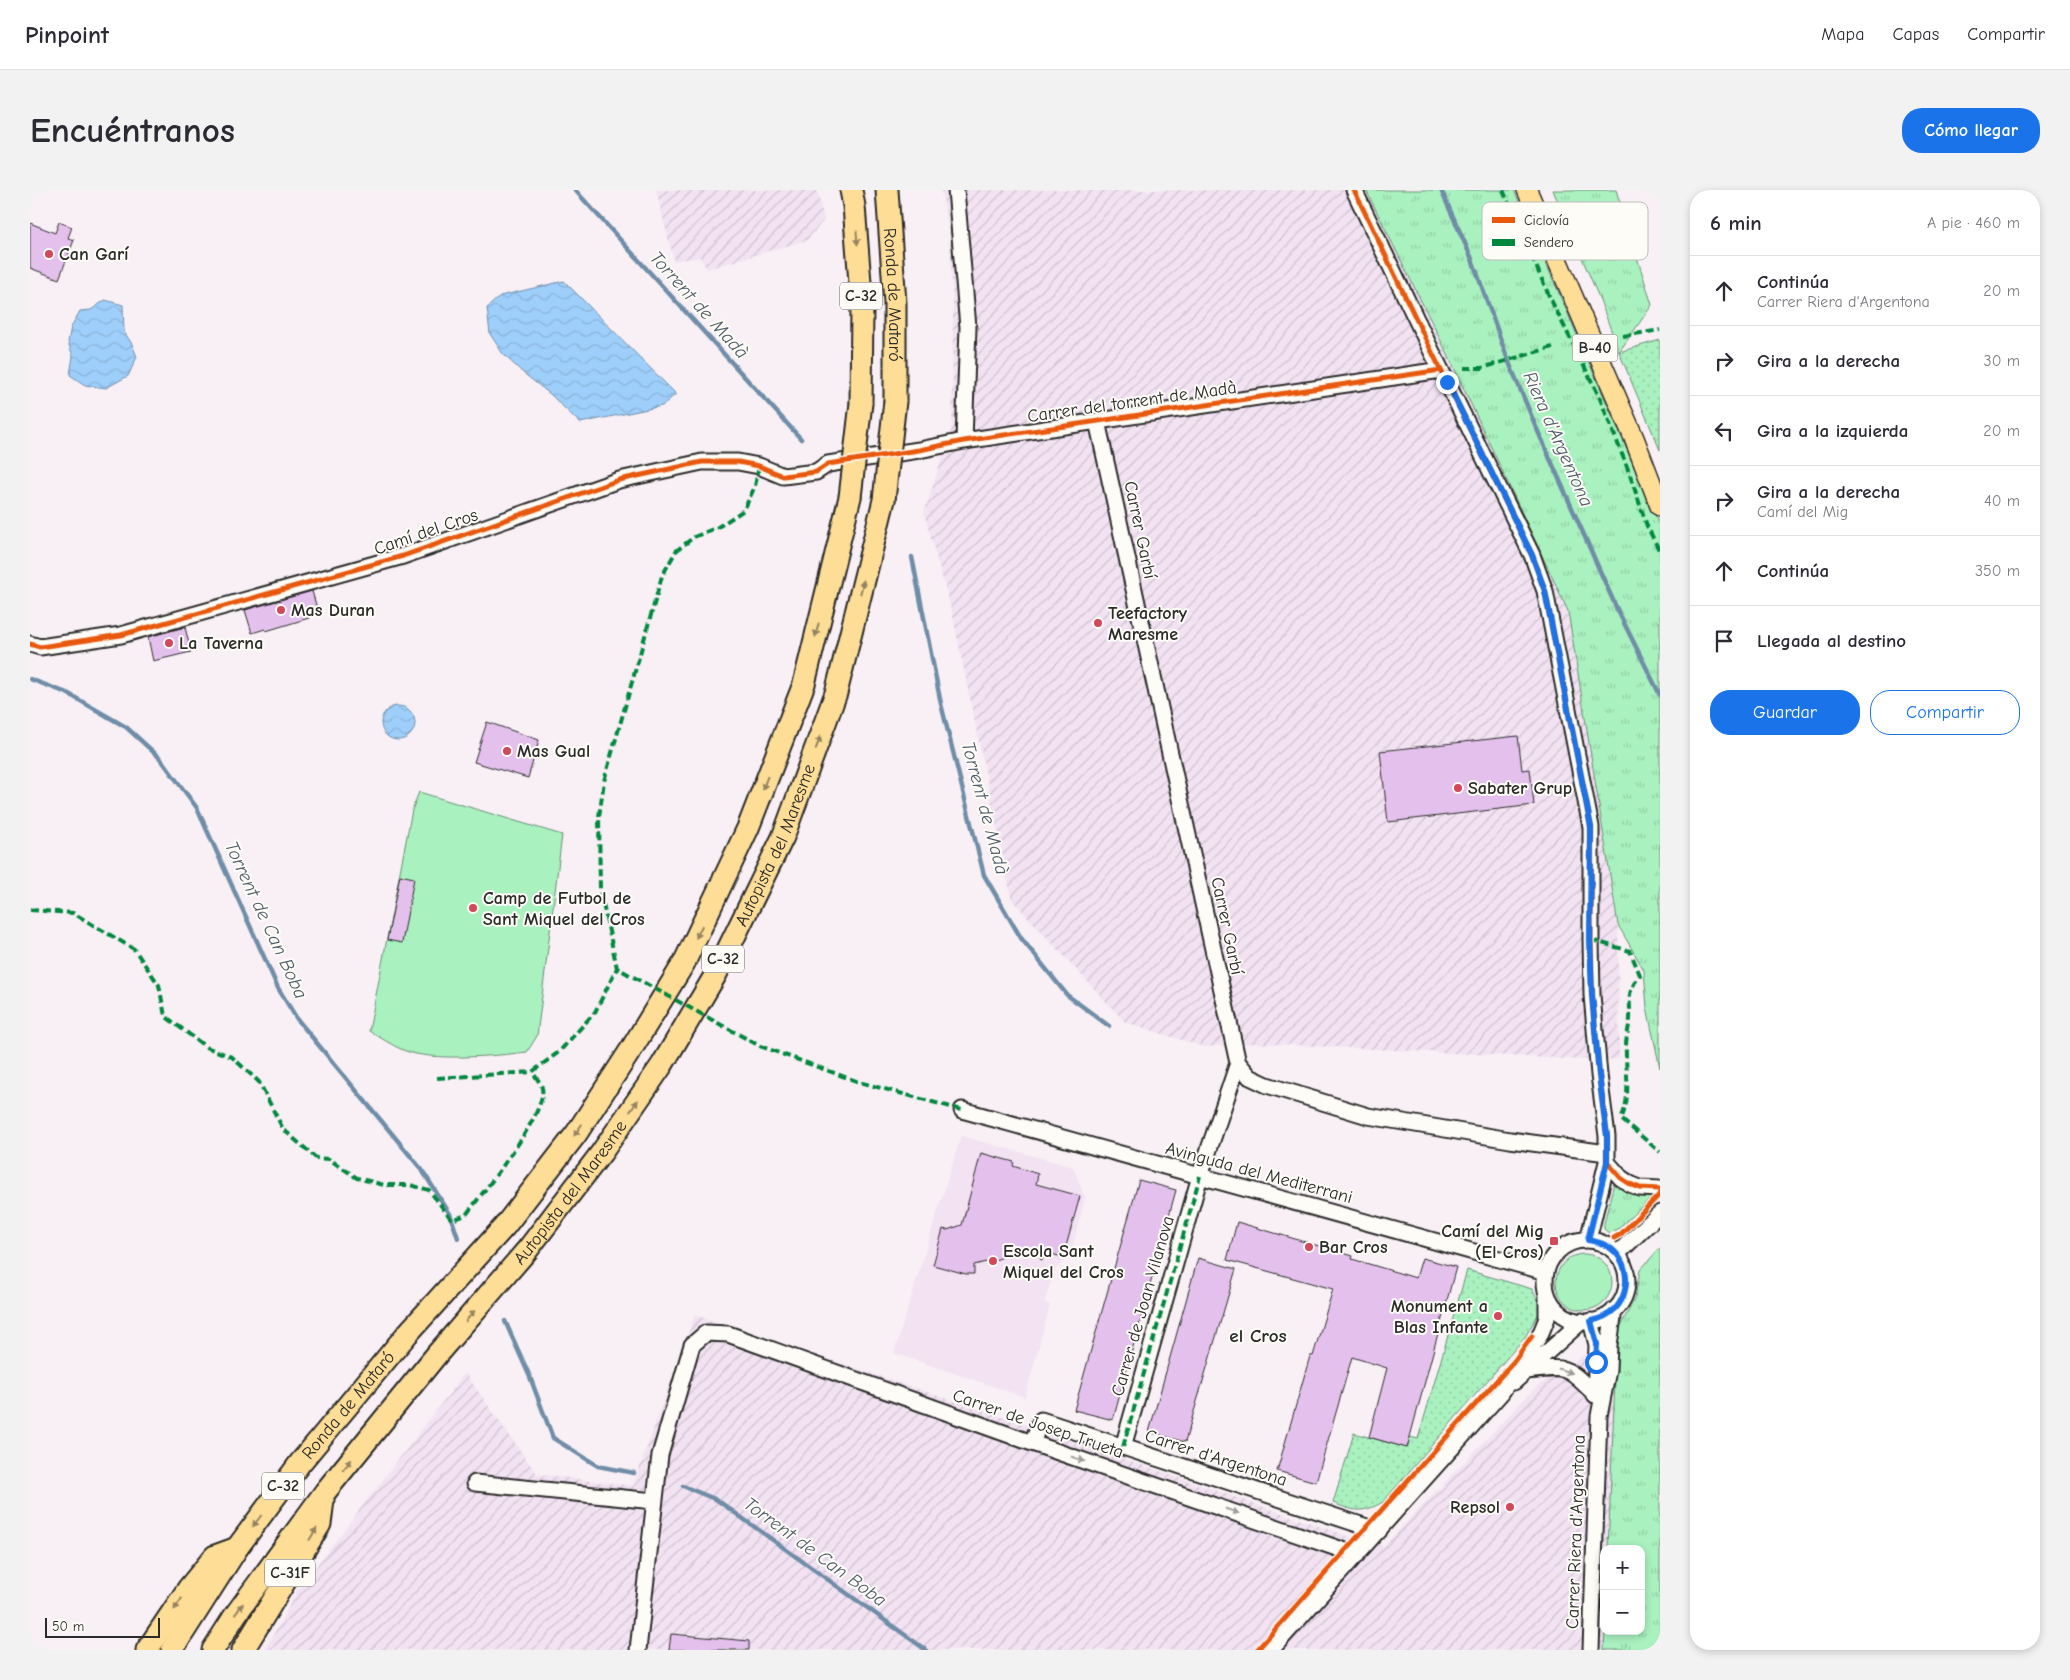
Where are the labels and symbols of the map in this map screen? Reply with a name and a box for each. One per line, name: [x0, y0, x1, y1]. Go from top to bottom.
legend: [1482, 202, 1648, 260]
text: Ciclovía: [1524, 212, 1569, 229]
street label: Ronda de Mataró: [879, 227, 906, 362]
one-way arrow: [853, 231, 861, 247]
text: Sendero: [1524, 234, 1574, 251]
place label: Can Garí: [59, 244, 129, 265]
water label: Torrent de Madà: [645, 247, 753, 363]
marker: Can Garí: [43, 248, 55, 260]
road number: C-32: [840, 282, 882, 310]
road number: B-40: [1572, 334, 1618, 362]
water label: Riera d'Argentona: [1518, 368, 1598, 510]
route end: [1436, 371, 1459, 394]
street label: Carrer del torrent de Madà: [1026, 377, 1238, 427]
street label: Carrer Garbí: [1119, 479, 1161, 582]
street label: Camí del Cros: [371, 504, 481, 560]
one-way arrow: [859, 580, 867, 595]
place label: Mas Duran: [291, 600, 375, 621]
place label: Teefactory Maresme: [1108, 603, 1188, 645]
marker: Mas Duran: [275, 604, 287, 616]
marker: Teefactory Maresme: [1092, 617, 1104, 629]
one-way arrow: [813, 622, 821, 637]
place label: La Taverna: [179, 633, 263, 654]
marker: La Taverna: [163, 637, 175, 649]
one-way arrow: [814, 735, 822, 750]
water label: Torrent de Madà: [957, 739, 1013, 877]
place label: Mas Gual: [517, 741, 590, 762]
marker: Mas Gual: [501, 745, 513, 757]
street label: Autopista del Maresme: [731, 761, 820, 930]
one-way arrow: [761, 776, 769, 790]
place label: Sabater Grup: [1468, 778, 1572, 799]
marker: Sabater Grup: [1452, 782, 1464, 794]
water label: Torrent de Can Boba: [220, 838, 312, 1002]
street label: Carrer Garbí: [1206, 875, 1248, 978]
place label: Camp de Futbol de Sant Miquel del Cros: [483, 888, 645, 930]
marker: Camp de Futbol de Sant Miquel del Cros: [467, 902, 479, 914]
one-way arrow: [695, 924, 703, 939]
road number: C-32: [702, 946, 744, 972]
one-way arrow: [629, 1099, 639, 1112]
street label: Autopista del Maresme: [509, 1116, 631, 1269]
one-way arrow: [573, 1123, 583, 1137]
street label: Avinguda del Mediterrani: [1163, 1138, 1355, 1208]
street label: Carrer de Joan Vilanova: [1107, 1213, 1179, 1399]
place label: Camí del Mig (El Cros): [1441, 1221, 1544, 1263]
marker: Camí del Mig (El Cros): [1548, 1235, 1560, 1247]
place label: Bar Cros: [1319, 1237, 1388, 1258]
place label: Escola Sant Miquel del Cros: [1003, 1241, 1124, 1283]
marker: Bar Cros: [1303, 1241, 1315, 1253]
marker: Escola Sant Miquel del Cros: [987, 1255, 999, 1267]
place label: Monument a Blas Infante: [1391, 1296, 1488, 1338]
one-way arrow: [464, 1310, 475, 1323]
marker: Monument a Blas Infante: [1492, 1310, 1504, 1322]
district label: el Cros: [1229, 1325, 1287, 1347]
street label: Ronda de Mataró: [297, 1347, 399, 1463]
route start: [1585, 1351, 1608, 1374]
one-way arrow: [1558, 1367, 1573, 1375]
street label: Carrer de Josep Trueta: [950, 1385, 1126, 1463]
street label: Carrer d'Argentona: [1142, 1425, 1290, 1491]
street label: Carrer Riera d'Argentona: [1562, 1434, 1590, 1630]
one-way arrow: [1071, 1455, 1086, 1463]
one-way arrow: [341, 1459, 353, 1471]
road number: C-32: [262, 1472, 304, 1500]
water label: Torrent de Can Boba: [739, 1493, 891, 1611]
place label: Repsol: [1450, 1497, 1500, 1518]
marker: Repsol: [1504, 1501, 1516, 1513]
one-way arrow: [1225, 1508, 1240, 1516]
one-way arrow: [252, 1514, 262, 1528]
one-way arrow: [309, 1527, 318, 1540]
road number: C-31F: [265, 1560, 315, 1586]
one-way arrow: [174, 1597, 183, 1610]
one-way arrow: [234, 1603, 245, 1616]
scale bar: [45, 1615, 160, 1638]

